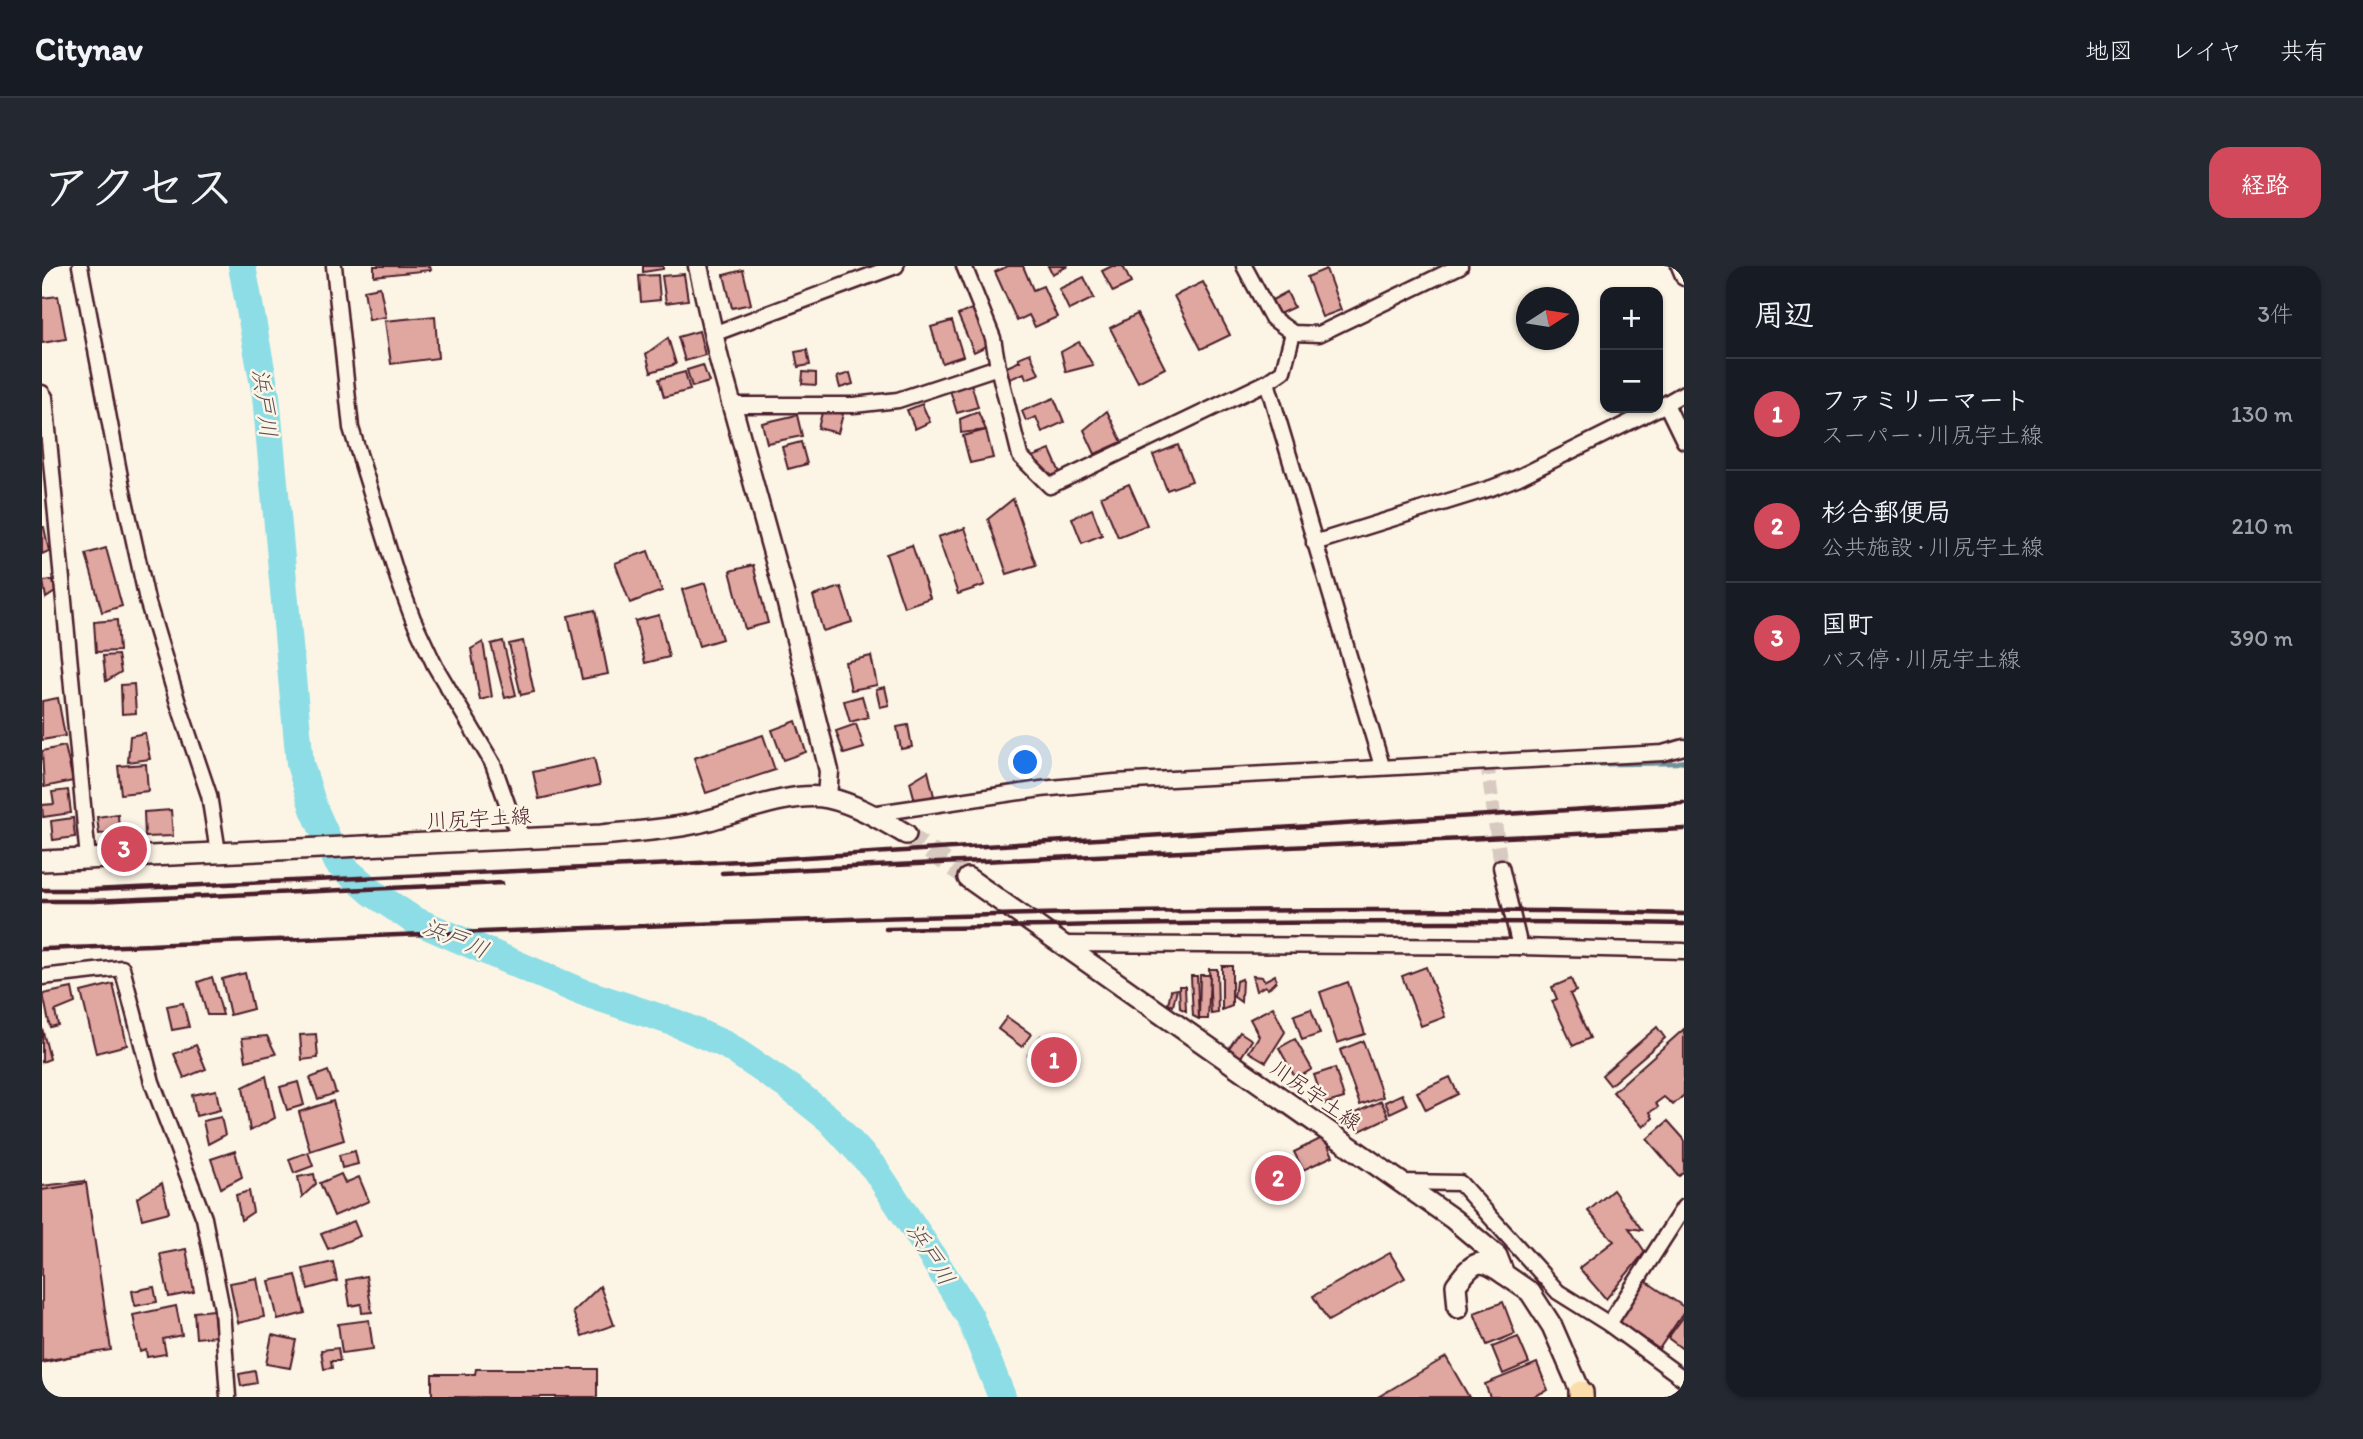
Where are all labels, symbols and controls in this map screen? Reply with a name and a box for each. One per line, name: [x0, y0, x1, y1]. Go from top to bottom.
text: Citynav: [35, 29, 143, 68]
text: 地図: [2085, 36, 2133, 65]
text: レイヤ: [2171, 36, 2242, 65]
text: 共有: [2280, 36, 2328, 65]
button: 経路: [2209, 147, 2321, 218]
text: アクセス: [42, 157, 235, 216]
north arrow: [1516, 287, 1579, 350]
map controls: [1600, 287, 1663, 413]
button: +: [1600, 287, 1663, 350]
text: 周辺: [1754, 296, 1814, 333]
text: 3件: [2257, 300, 2293, 328]
button: −: [1600, 350, 1663, 413]
water label: 浜戸川: [247, 367, 283, 439]
text: ファミリーマート: [1821, 384, 2030, 416]
text: 1: [1772, 400, 1782, 428]
text: 130 m: [2231, 400, 2293, 428]
text: スーパー · 川尻宇土線: [1821, 421, 2043, 449]
text: 杉合郵便局: [1821, 496, 1951, 528]
text: 2: [1771, 512, 1783, 540]
text: 210 m: [2232, 512, 2293, 540]
text: 公共施設 · 川尻宇土線: [1821, 533, 2044, 561]
text: 国町: [1821, 608, 1873, 640]
text: 3: [1771, 624, 1783, 652]
text: 390 m: [2230, 624, 2293, 652]
text: バス停 · 川尻宇土線: [1821, 645, 2021, 673]
your location: [1008, 745, 1042, 779]
street label: 川尻宇土線: [426, 803, 532, 833]
pin: 3: [101, 823, 147, 875]
water label: 浜戸川: [419, 912, 493, 964]
pin: 1: [1031, 1034, 1077, 1086]
street label: 川尻宇土線: [1266, 1055, 1366, 1135]
pin: 2: [1255, 1152, 1301, 1204]
water label: 浜戸川: [901, 1217, 961, 1291]

